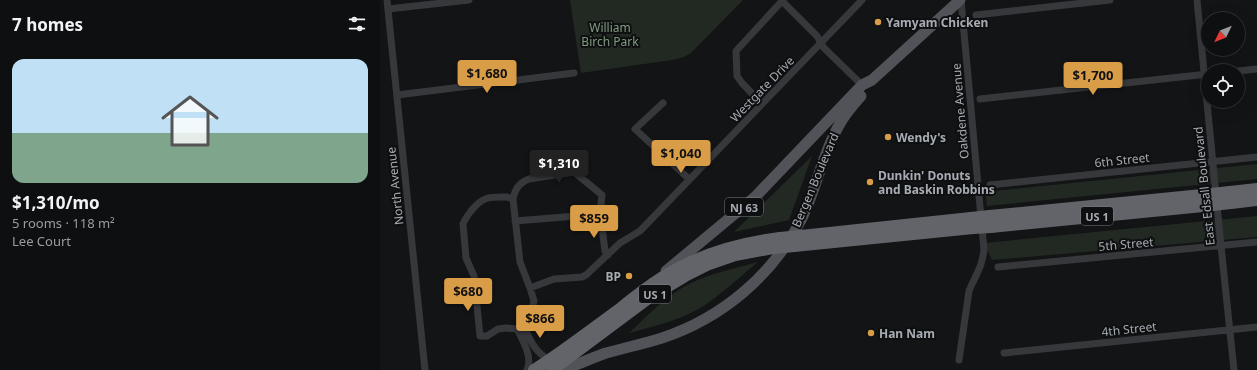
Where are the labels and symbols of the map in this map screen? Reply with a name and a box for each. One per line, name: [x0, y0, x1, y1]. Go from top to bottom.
north arrow: [1201, 12, 1245, 56]
place label: Yamyam Chicken: [886, 14, 988, 31]
marker: Yamyam Chicken: [873, 17, 883, 27]
park label: William Birch Park: [581, 19, 639, 50]
street label: Westgate Drive: [726, 52, 798, 126]
pin: $1,680: [454, 60, 520, 94]
street label: Oakdene Avenue: [947, 62, 973, 160]
pin: $1,700: [1060, 62, 1126, 96]
street label: East Edsall Boulevard: [1189, 126, 1219, 246]
place label: Wendy's: [896, 129, 946, 146]
street label: Bergen Boulevard: [787, 130, 843, 230]
marker: Wendy's: [883, 132, 893, 142]
pin: $1,040: [648, 140, 714, 174]
street label: North Avenue: [382, 146, 408, 226]
street label: 6th Street: [1094, 149, 1151, 171]
pin: $1,310: [526, 150, 592, 184]
place label: Dunkin' Donuts and Baskin Robbins: [878, 167, 995, 198]
marker: Dunkin' Donuts and Baskin Robbins: [865, 177, 875, 187]
road number: NJ 63: [725, 198, 763, 216]
pin: $859: [570, 205, 618, 239]
road number: US 1: [1081, 207, 1113, 225]
street label: 5th Street: [1098, 233, 1155, 255]
place label: BP: [606, 268, 621, 285]
marker: BP: [624, 271, 634, 281]
pin: $680: [444, 278, 492, 312]
road number: US 1: [639, 285, 671, 303]
pin: $866: [516, 305, 564, 339]
street label: 4th Street: [1101, 318, 1158, 340]
place label: Han Nam: [879, 325, 935, 342]
marker: Han Nam: [866, 328, 876, 338]

